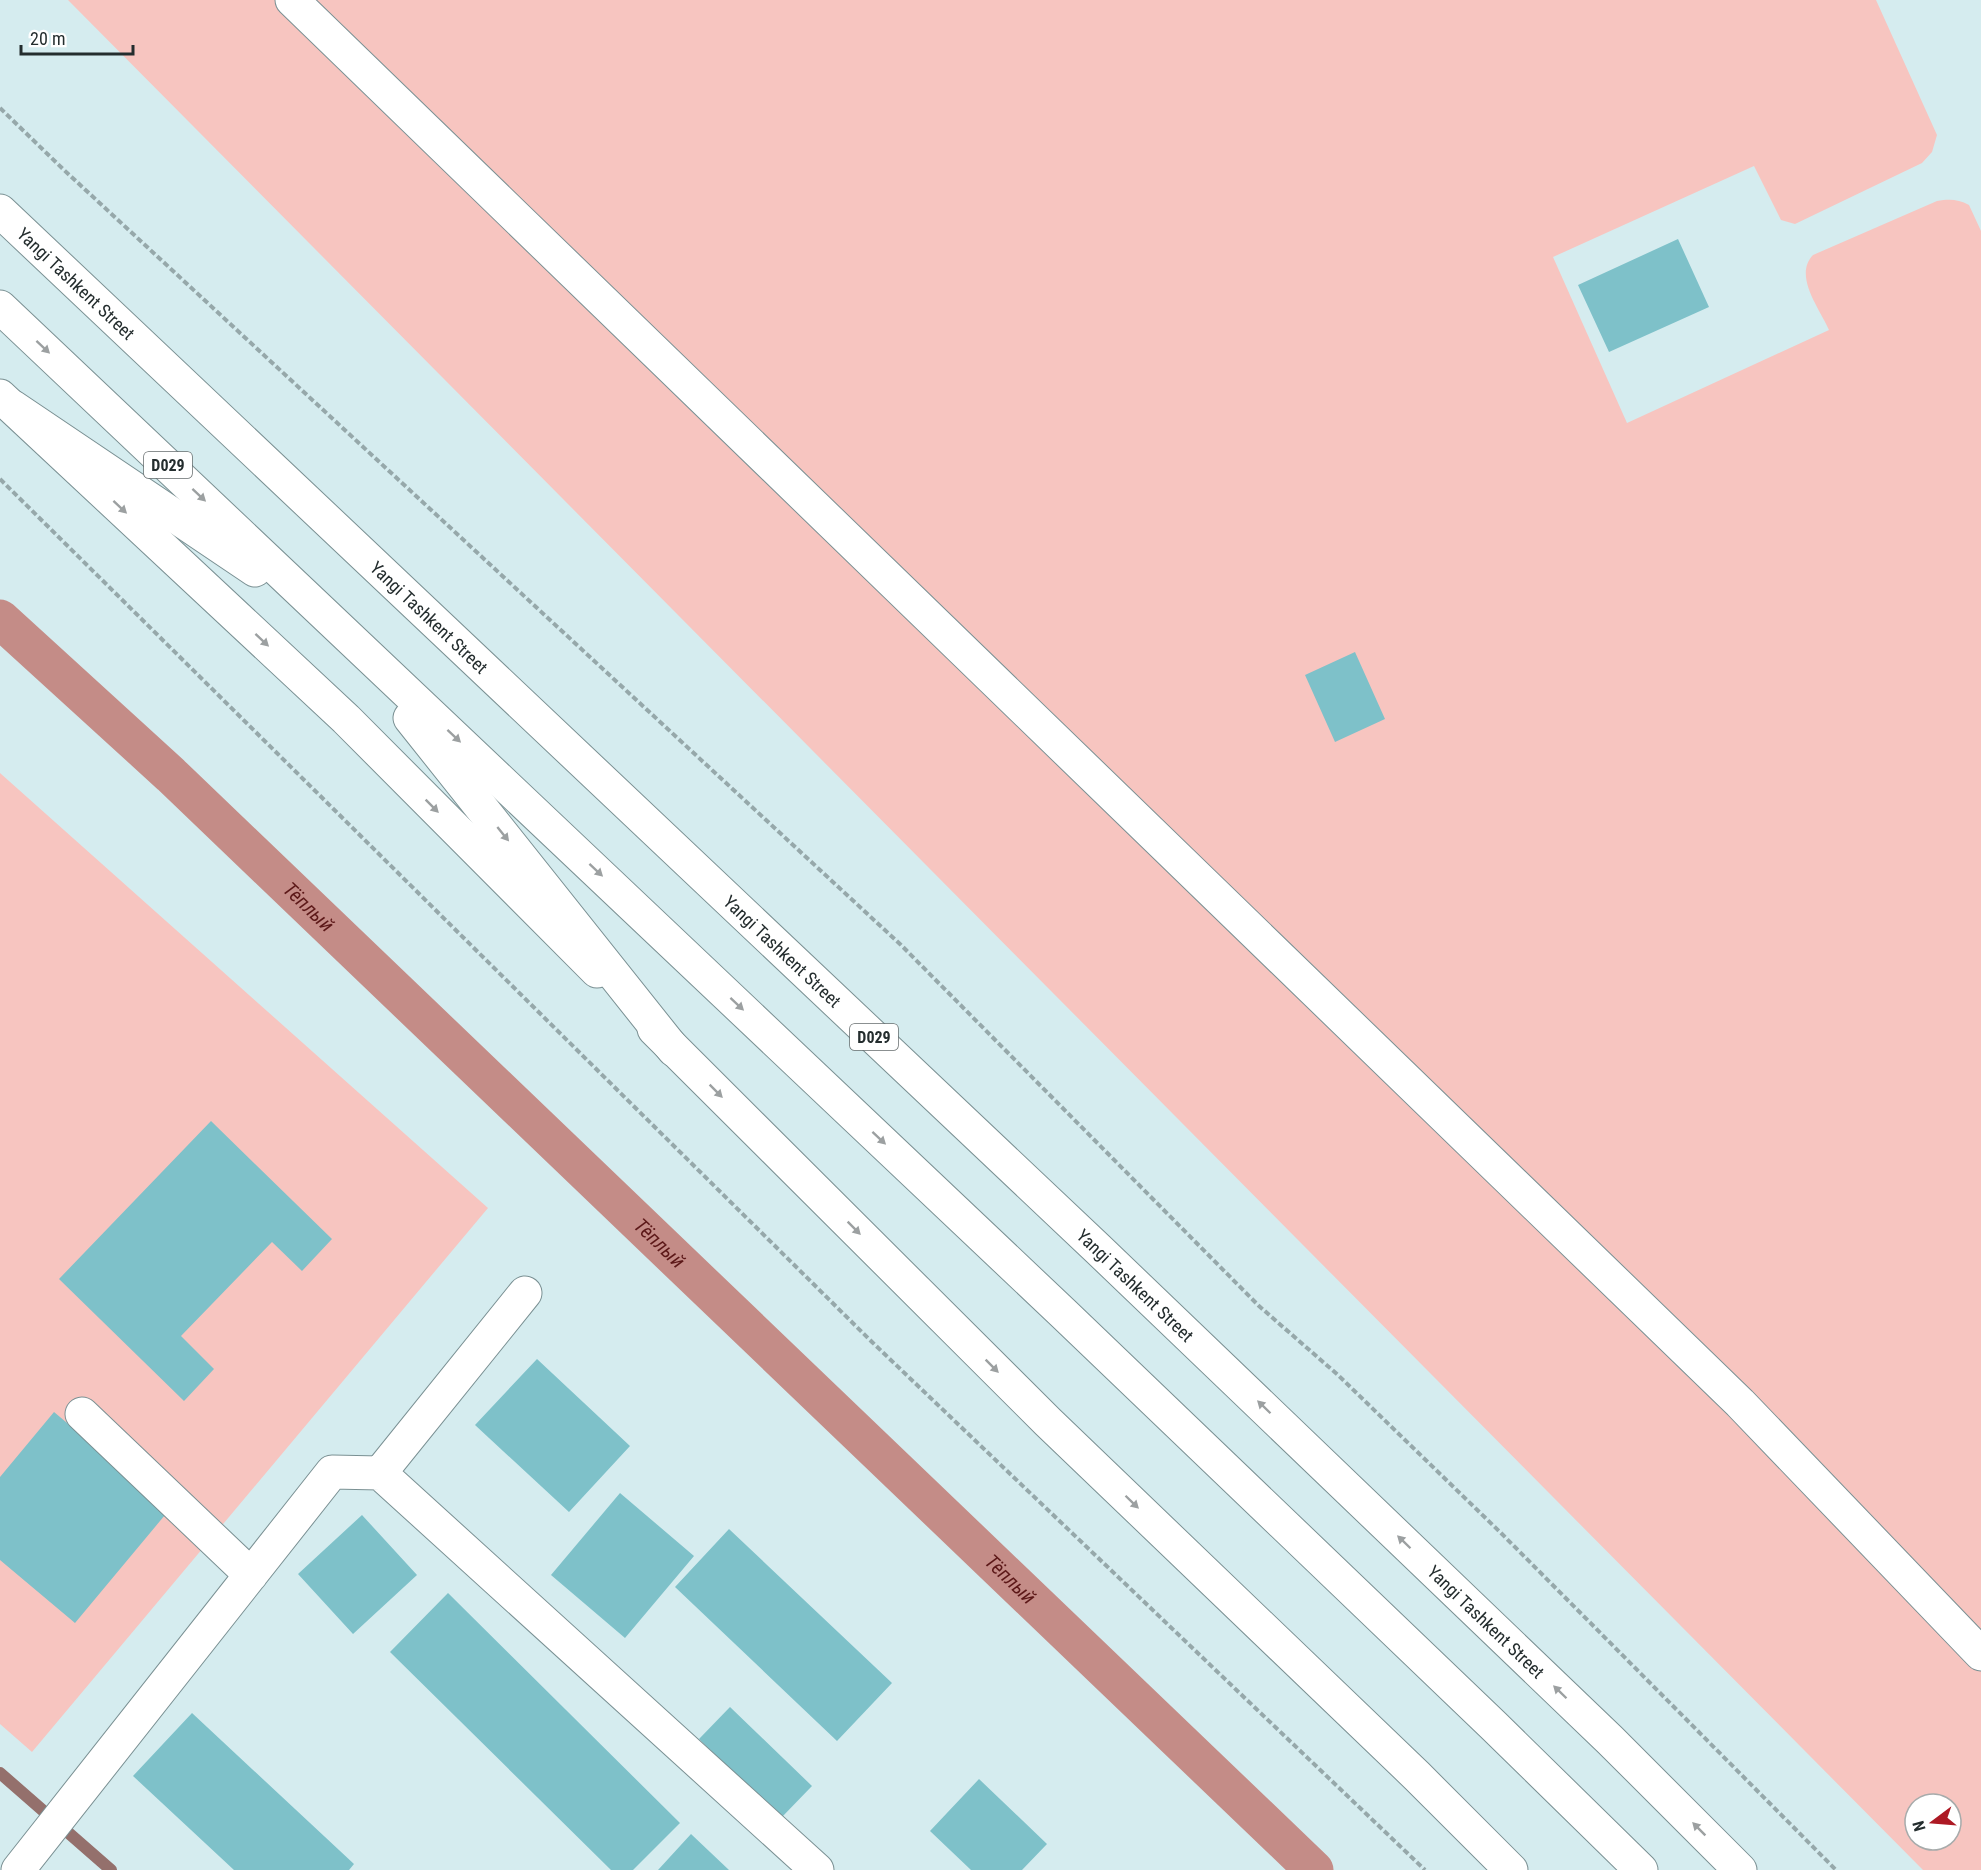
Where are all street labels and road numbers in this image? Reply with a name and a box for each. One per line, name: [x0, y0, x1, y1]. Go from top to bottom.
street label: Yangi Tashkent Street: [13, 223, 139, 344]
road number: D029: [144, 452, 192, 478]
street label: Yangi Tashkent Street: [366, 557, 493, 677]
street label: Yangi Tashkent Street: [720, 890, 846, 1011]
road number: D029: [850, 1024, 898, 1050]
street label: Yangi Tashkent Street: [1073, 1224, 1198, 1346]
street label: Yangi Tashkent Street: [1424, 1561, 1549, 1682]

